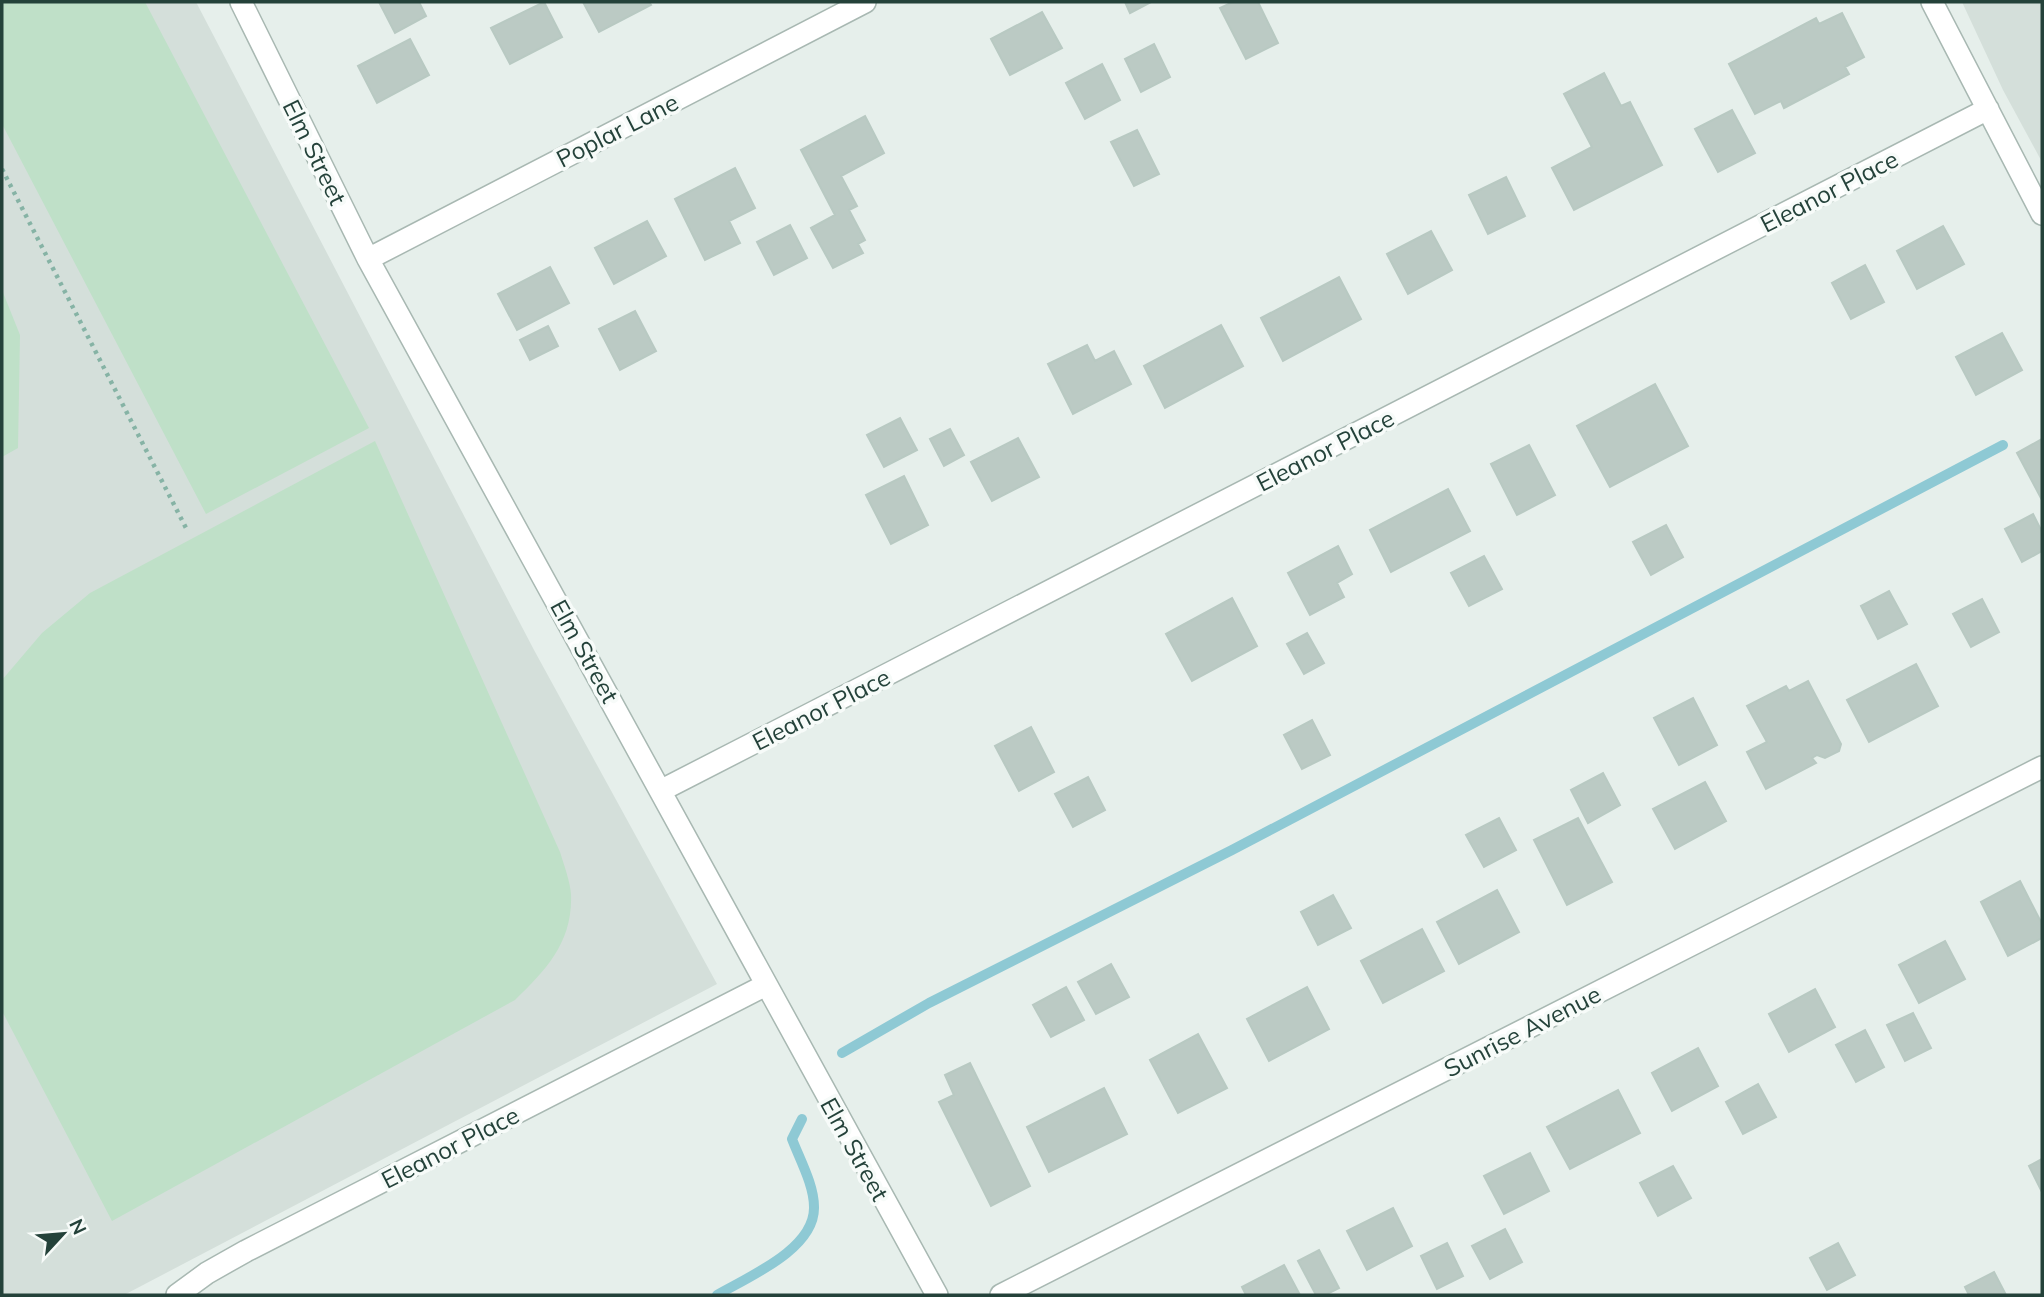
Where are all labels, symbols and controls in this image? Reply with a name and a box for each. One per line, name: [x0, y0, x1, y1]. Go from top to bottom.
street label: Poplar Lane: [551, 86, 683, 174]
street label: Elm Street: [277, 94, 353, 210]
street label: Eleanor Place: [1755, 143, 1903, 239]
street label: Eleanor Place: [1251, 402, 1399, 498]
street label: Elm Street: [544, 594, 626, 708]
street label: Eleanor Place: [747, 661, 895, 757]
street label: Sunrise Avenue: [1439, 979, 1605, 1083]
street label: Elm Street: [814, 1092, 896, 1206]
street label: Eleanor Place: [376, 1099, 524, 1195]
north arrow: [28, 1199, 98, 1269]
text: N: [64, 1215, 92, 1238]

